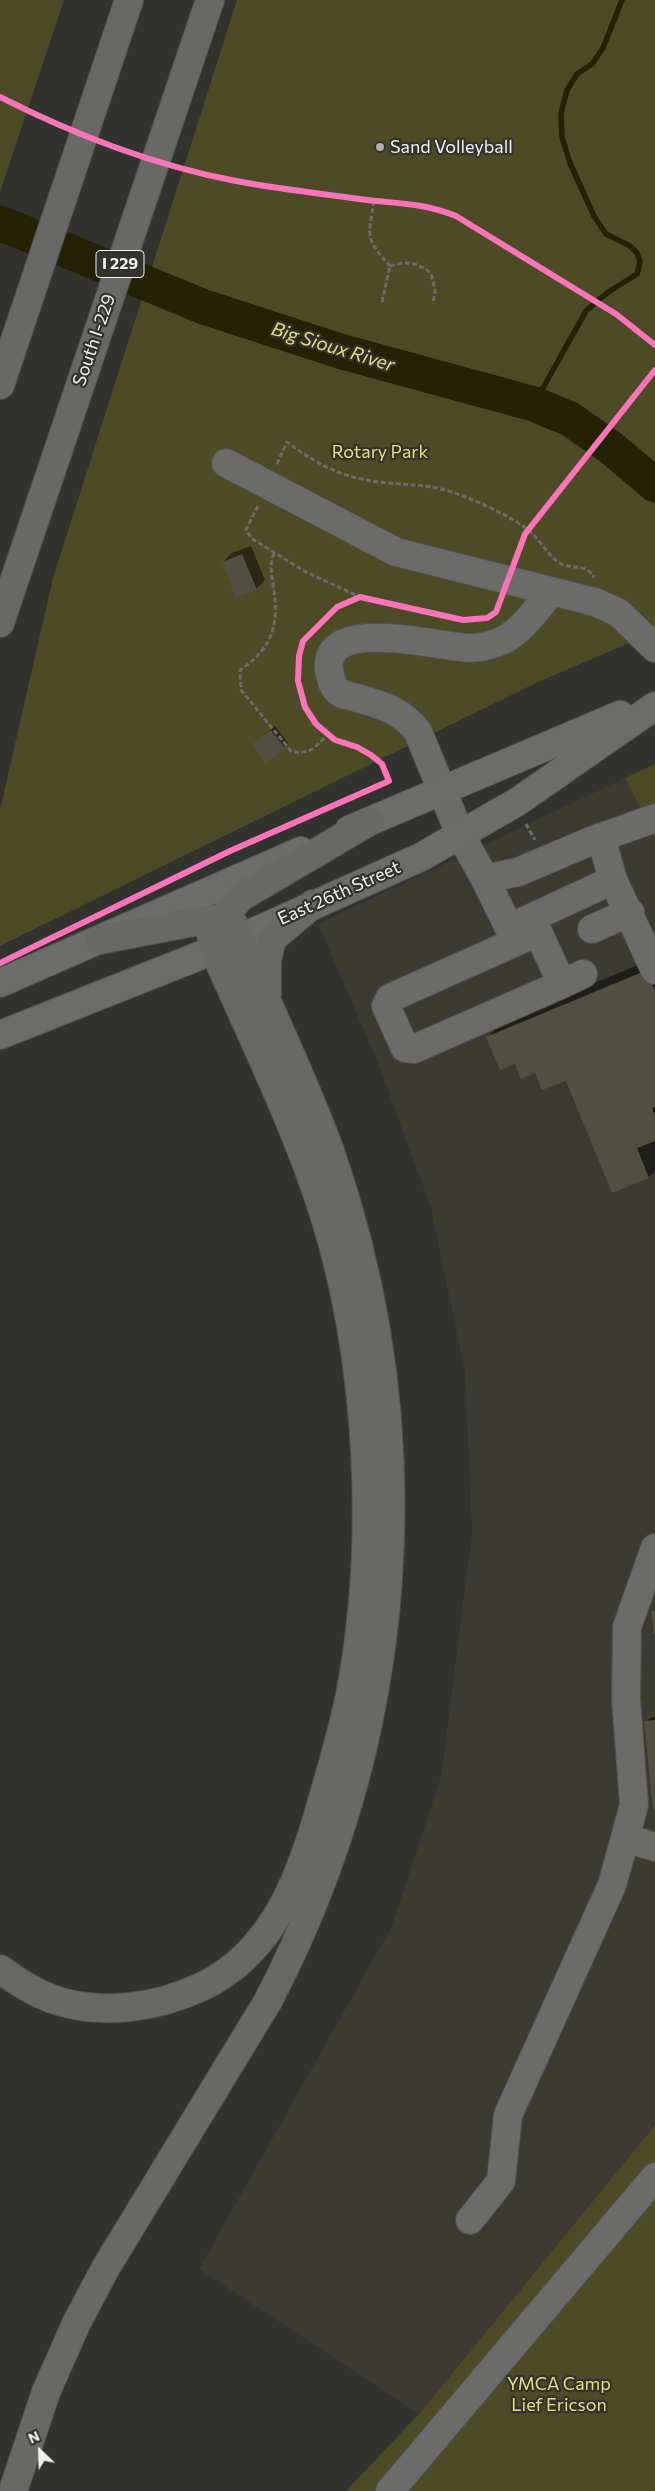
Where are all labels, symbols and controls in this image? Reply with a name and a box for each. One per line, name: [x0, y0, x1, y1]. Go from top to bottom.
place label: Sand Volleyball: [390, 136, 513, 158]
marker: Sand Volleyball: [374, 141, 386, 153]
road number: I 229: [96, 250, 144, 278]
street label: South I-229: [68, 291, 120, 389]
water label: Big Sioux River: [269, 317, 397, 377]
park label: Rotary Park: [332, 441, 428, 463]
street label: East 26th Street: [274, 856, 404, 930]
park label: YMCA Camp Lief Ericson: [507, 2373, 611, 2416]
north arrow: [15, 2426, 65, 2476]
text: N: [25, 2427, 42, 2447]

